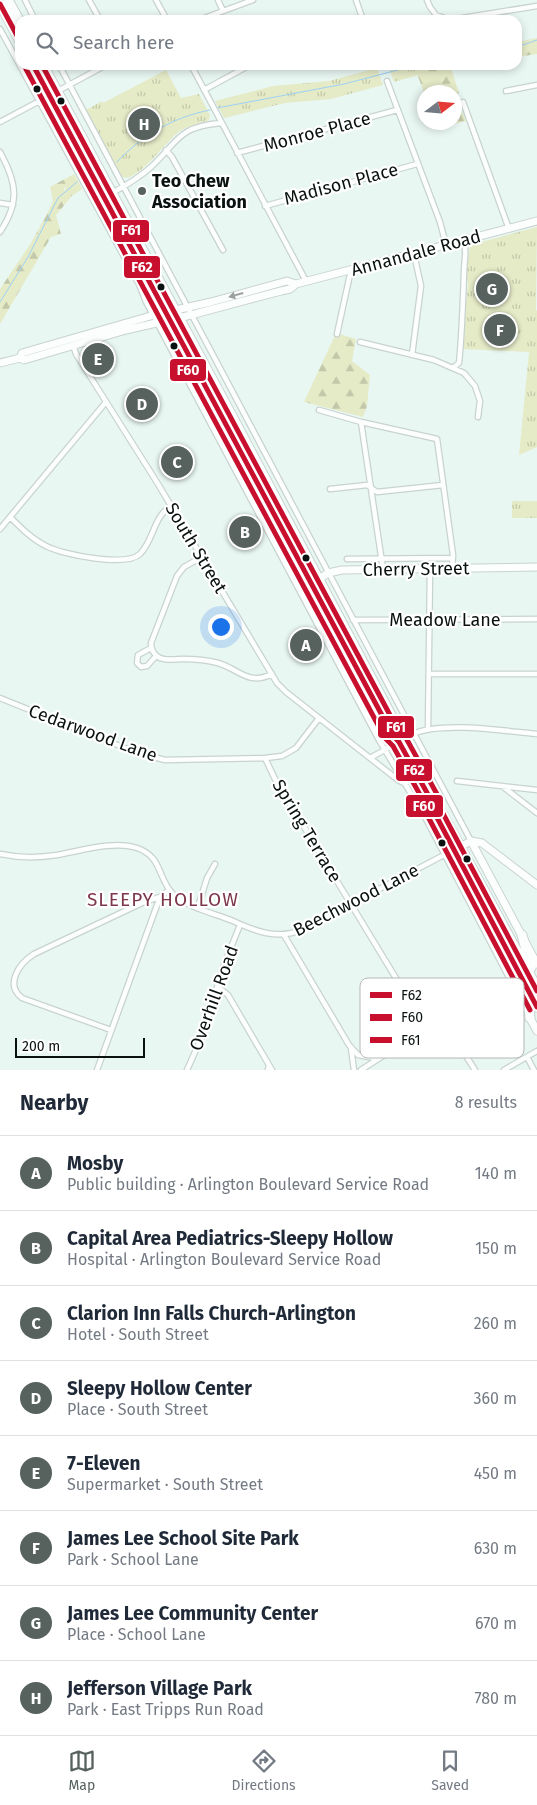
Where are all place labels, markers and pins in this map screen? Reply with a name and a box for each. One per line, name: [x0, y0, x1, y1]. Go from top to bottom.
unlabelled marker: [32, 84, 42, 94]
unlabelled marker: [56, 96, 66, 106]
pin: H: [128, 105, 160, 143]
place label: Teo Chew Association: [151, 170, 247, 213]
marker: Teo Chew Association: [136, 185, 148, 197]
pin: G: [476, 270, 508, 308]
unlabelled marker: [156, 282, 166, 292]
pin: F: [484, 311, 516, 349]
pin: E: [82, 340, 114, 378]
unlabelled marker: [169, 341, 179, 351]
pin: D: [126, 385, 158, 423]
pin: C: [161, 443, 193, 481]
pin: B: [229, 513, 261, 551]
unlabelled marker: [301, 553, 311, 563]
pin: A: [290, 626, 322, 664]
unlabelled marker: [437, 838, 447, 848]
unlabelled marker: [462, 854, 472, 864]

